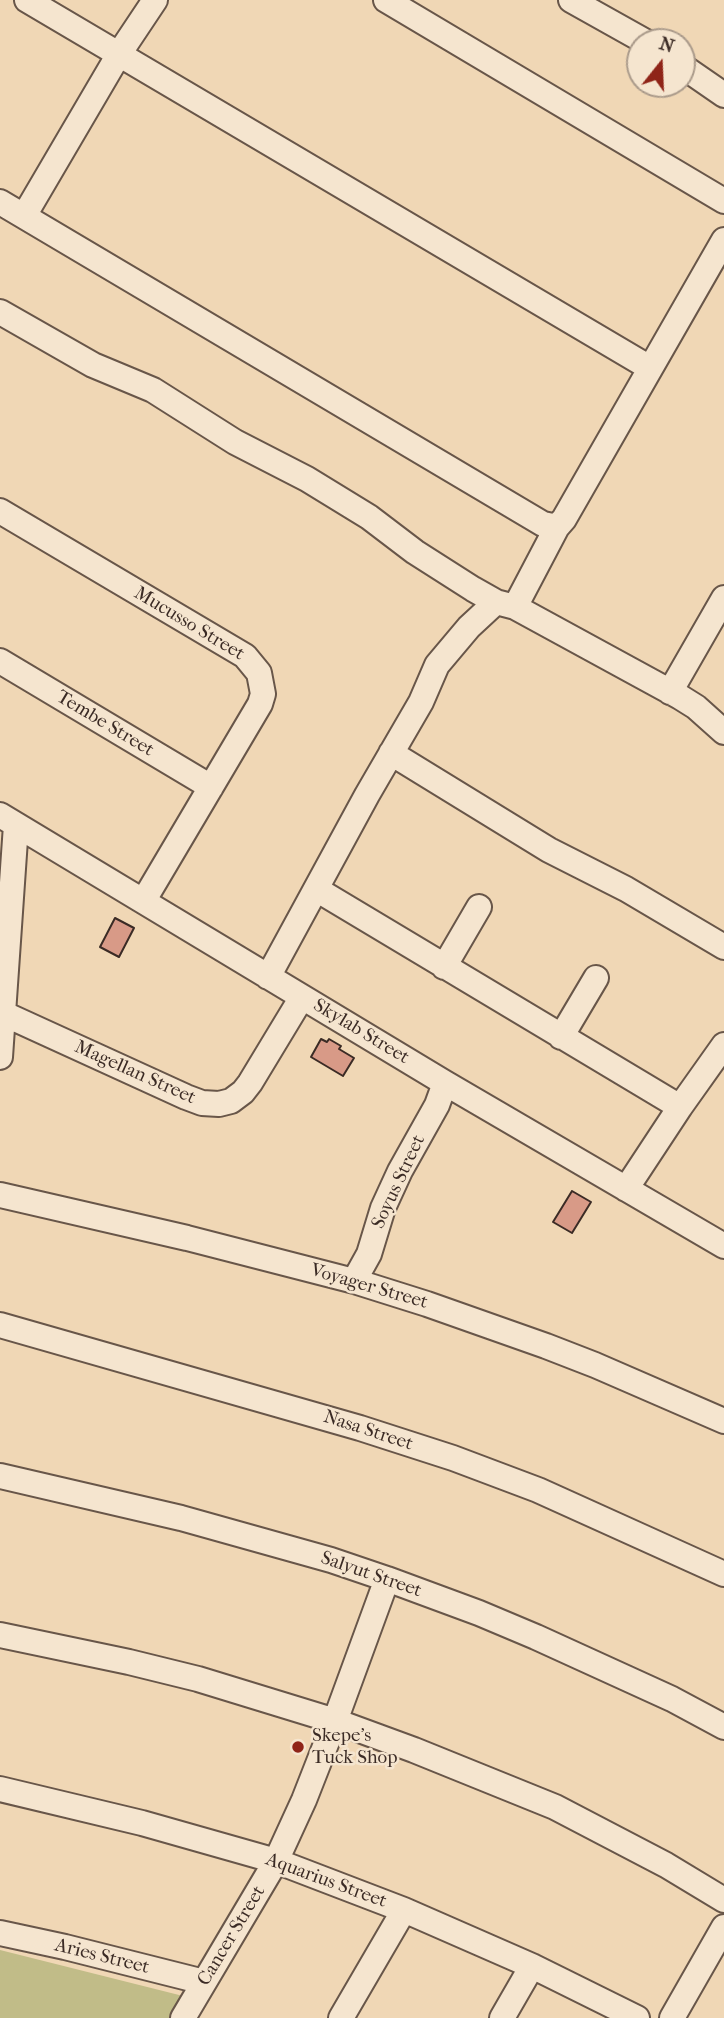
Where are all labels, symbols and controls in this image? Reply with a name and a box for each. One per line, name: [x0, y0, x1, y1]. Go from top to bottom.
north arrow: [626, 28, 696, 98]
text: N: [657, 32, 677, 58]
street label: Mucusso Street: [130, 582, 248, 666]
street label: Tembe Street: [52, 686, 158, 762]
street label: Skylab Street: [309, 994, 413, 1070]
street label: Magellan Street: [71, 1036, 199, 1110]
street label: Soyus Street: [367, 1131, 431, 1233]
street label: Voyager Street: [308, 1259, 430, 1315]
street label: Nasa Street: [320, 1406, 416, 1456]
street label: Salyut Street: [318, 1547, 424, 1603]
place label: Skepe's Tuck Shop: [312, 1725, 398, 1769]
marker: Skepe's Tuck Shop: [290, 1739, 306, 1755]
street label: Aquarius Street: [262, 1849, 390, 1913]
street label: Cancer Street: [193, 1882, 271, 1990]
street label: Aries Street: [52, 1934, 152, 1980]

